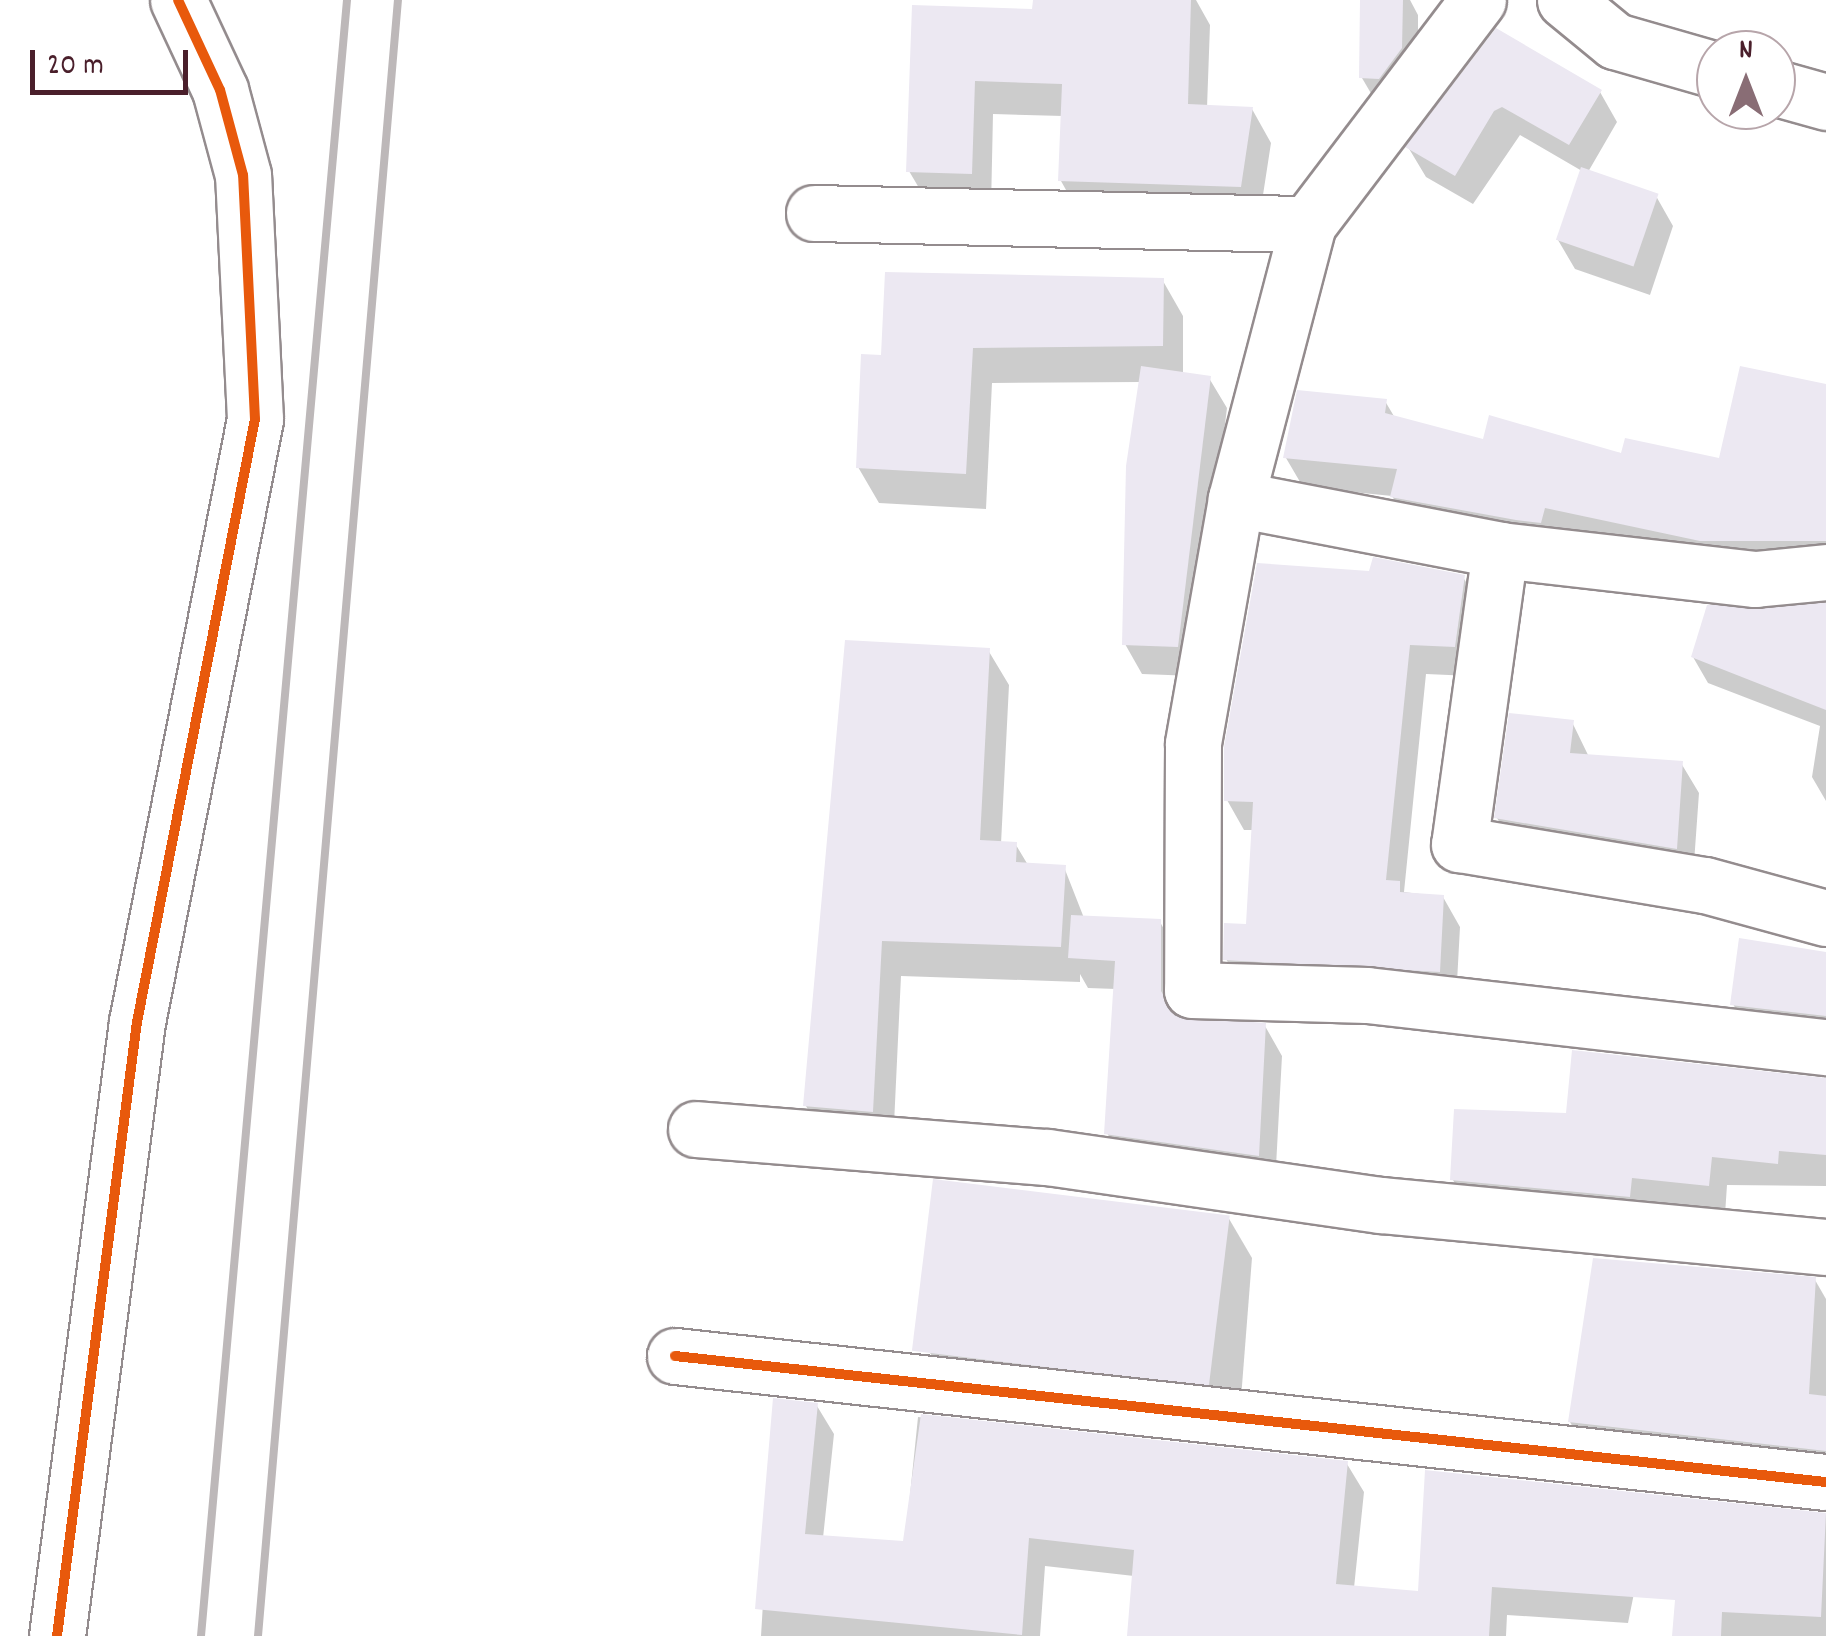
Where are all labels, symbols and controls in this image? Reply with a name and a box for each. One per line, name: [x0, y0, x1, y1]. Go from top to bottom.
scale bar: [35, 30, 192, 92]
north arrow: [1696, 30, 1796, 130]
text: N: [1739, 32, 1753, 72]
text: 20 m: [47, 46, 104, 89]

